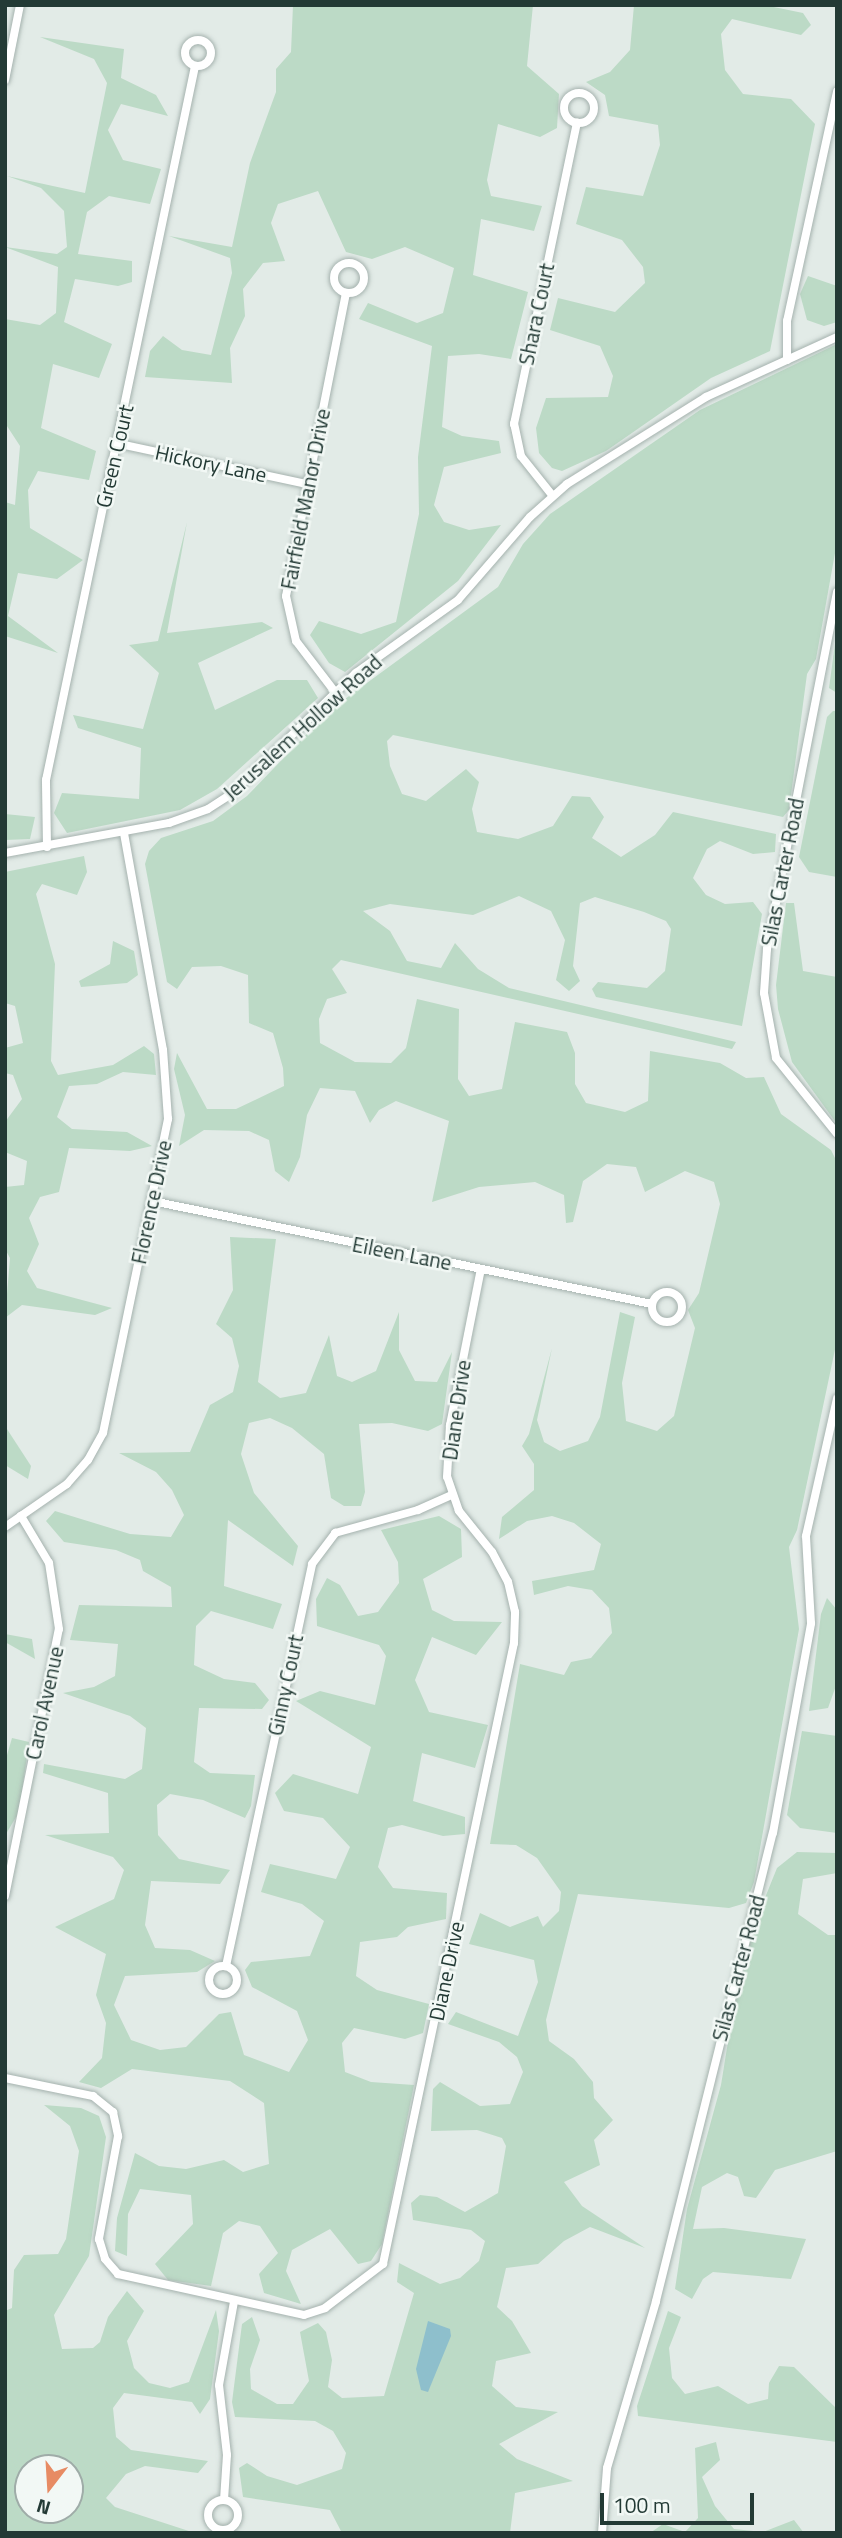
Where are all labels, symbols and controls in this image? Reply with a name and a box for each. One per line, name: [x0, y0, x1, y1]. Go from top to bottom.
street label: Shara Court: [513, 261, 559, 367]
street label: Green Court: [90, 402, 138, 510]
street label: Fairfield Manor Drive: [275, 406, 335, 592]
street label: Hickory Lane: [153, 439, 269, 487]
street label: Jerusalem Hollow Road: [217, 649, 387, 805]
street label: Silas Carter Road: [755, 796, 809, 948]
street label: Florence Drive: [126, 1138, 176, 1266]
street label: Eileen Lane: [350, 1231, 454, 1275]
street label: Diane Drive: [436, 1358, 476, 1462]
street label: Ginny Court: [262, 1632, 308, 1738]
street label: Carol Avenue: [20, 1644, 68, 1762]
street label: Silas Carter Road: [706, 1892, 770, 2044]
street label: Diane Drive: [423, 1919, 469, 2023]
north arrow: [14, 2454, 84, 2524]
scale bar: [604, 2478, 758, 2522]
text: 100 m: [613, 2489, 670, 2521]
text: N: [33, 2492, 54, 2523]

